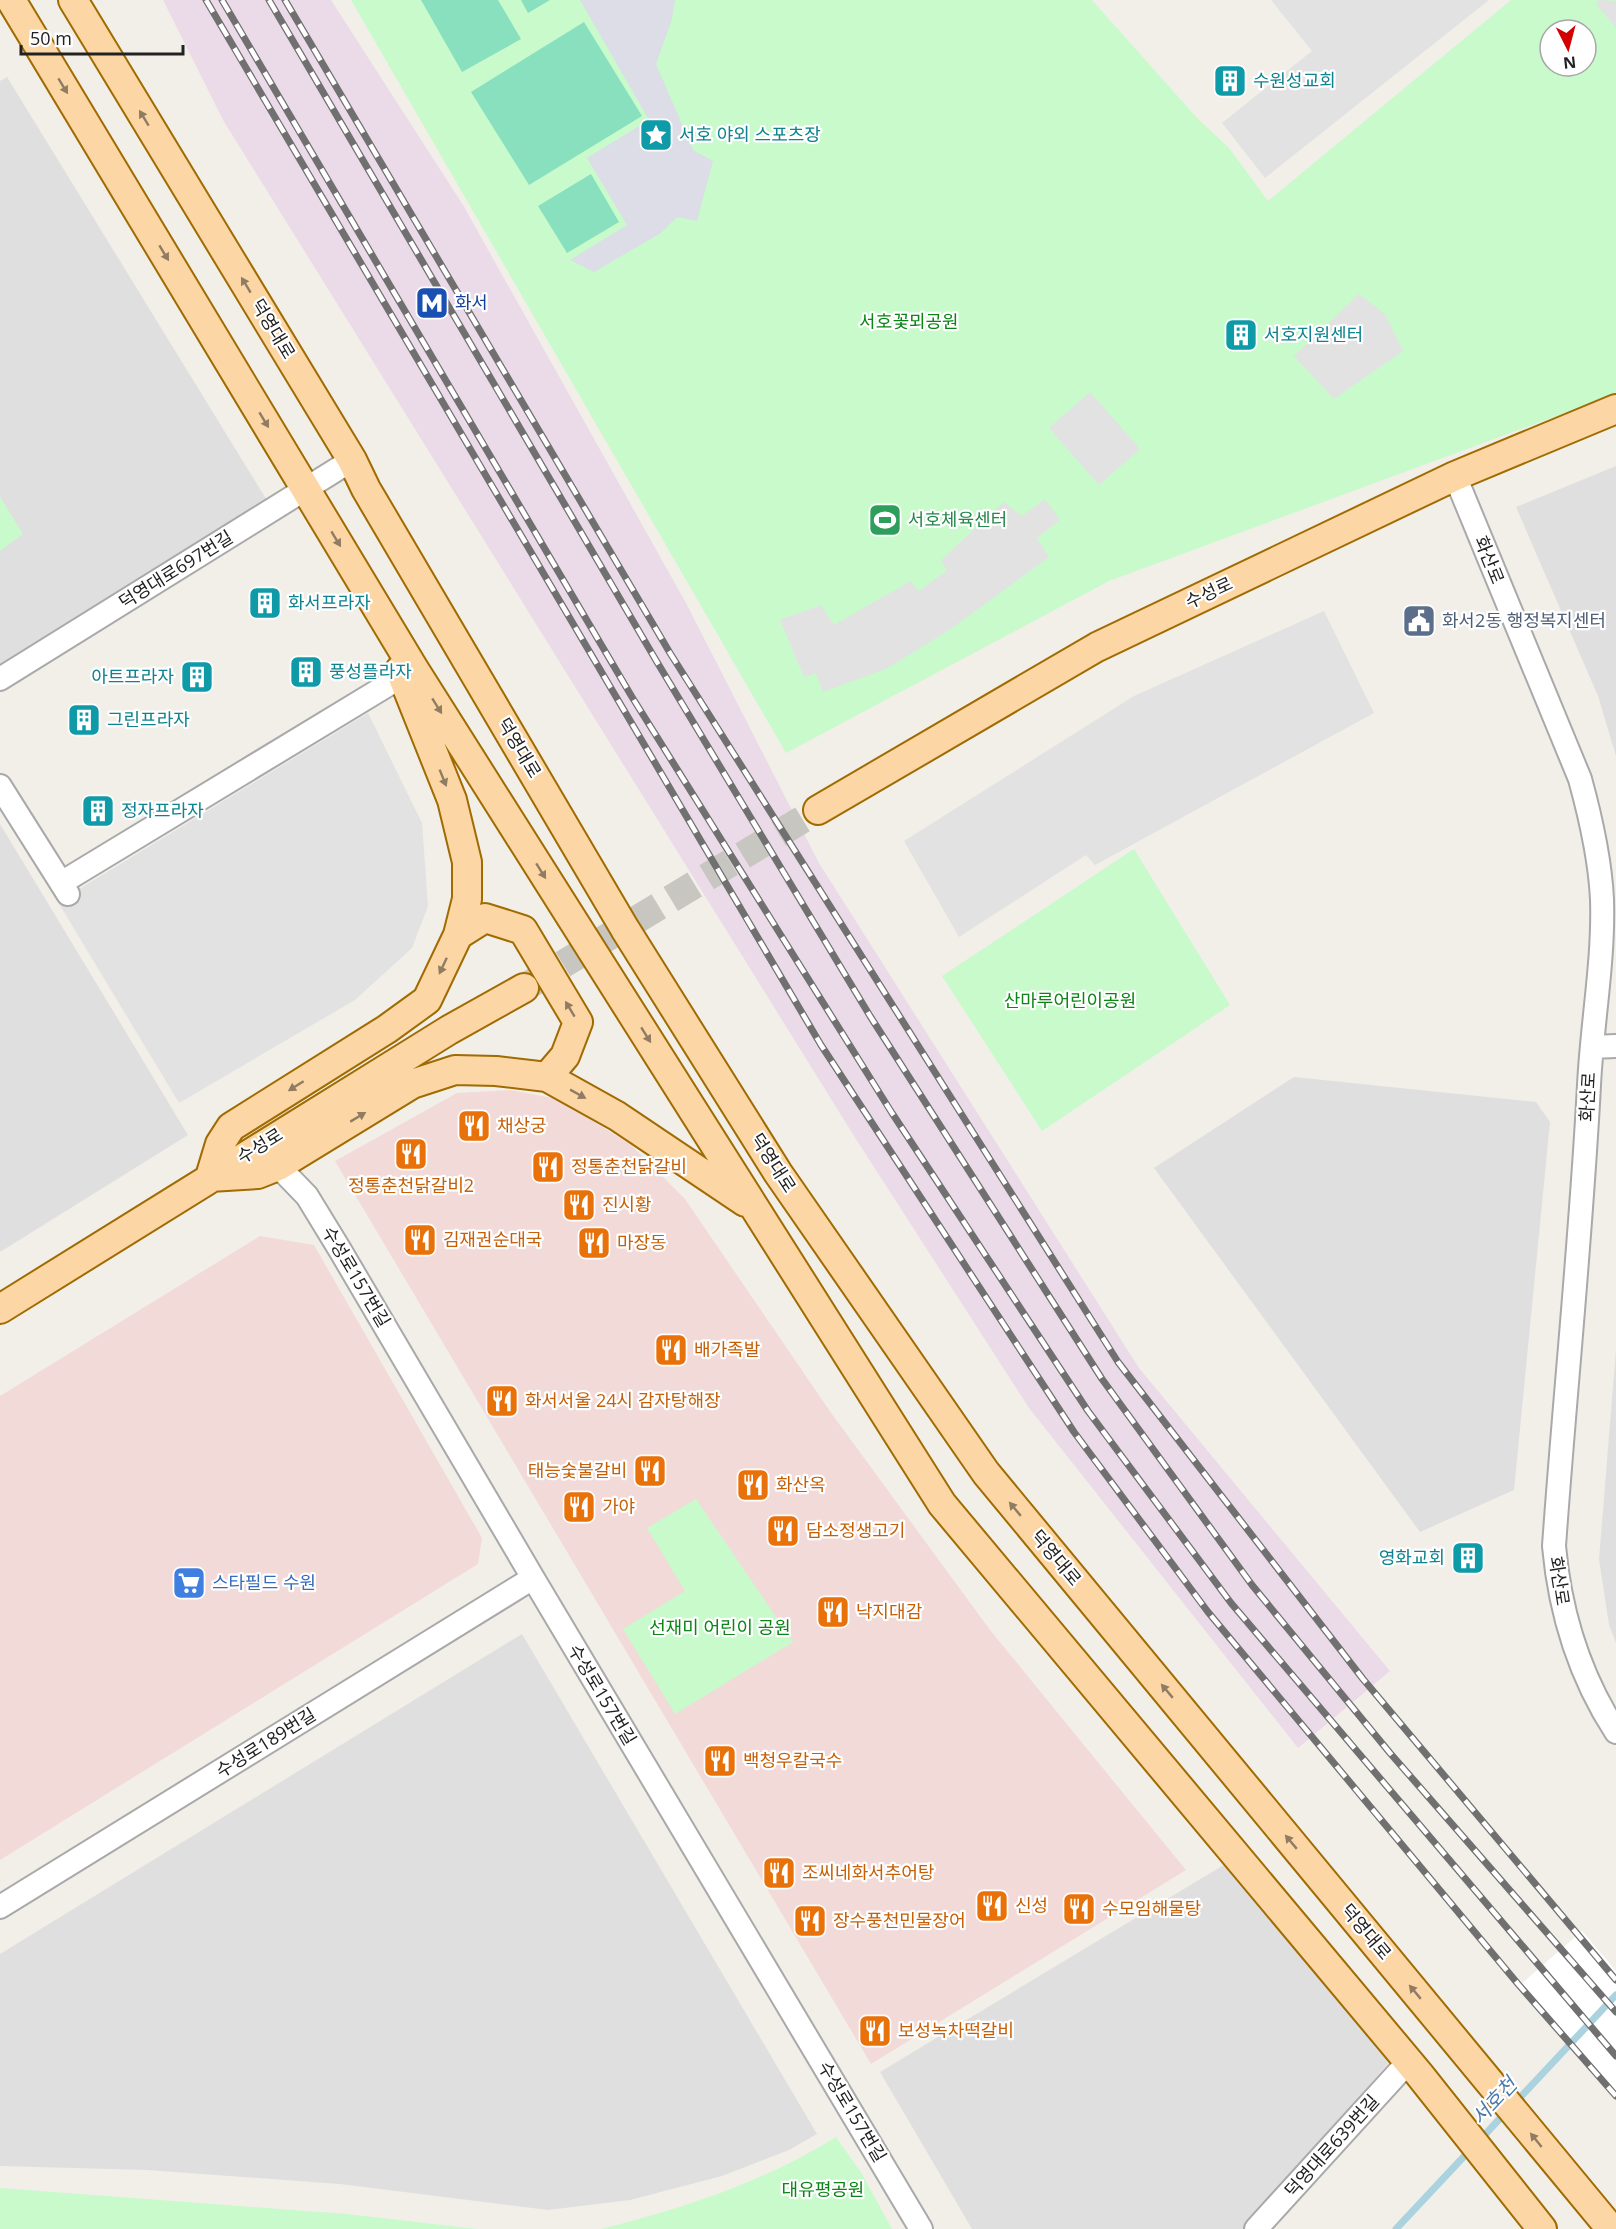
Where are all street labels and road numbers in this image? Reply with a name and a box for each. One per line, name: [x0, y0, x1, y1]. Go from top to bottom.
street label: 덕영대로: [247, 294, 301, 363]
street label: 덕영대로697번길: [114, 524, 237, 614]
street label: 화산로: [1469, 532, 1510, 587]
street label: 수성로: [1181, 571, 1236, 613]
street label: 덕영대로: [493, 713, 547, 782]
street label: 화산로: [1574, 1072, 1600, 1122]
street label: 수성로: [232, 1122, 287, 1168]
street label: 덕영대로: [746, 1128, 802, 1197]
street label: 수성로157번길: [317, 1222, 396, 1331]
street label: 덕영대로: [1026, 1524, 1087, 1590]
street label: 화산로: [1544, 1554, 1576, 1607]
street label: 수성로157번길: [563, 1640, 642, 1749]
street label: 수성로189번길: [211, 1702, 320, 1782]
street label: 덕영대로: [1336, 1898, 1397, 1964]
street label: 수성로157번길: [813, 2057, 892, 2166]
street label: 덕영대로639번길: [1279, 2089, 1384, 2202]

